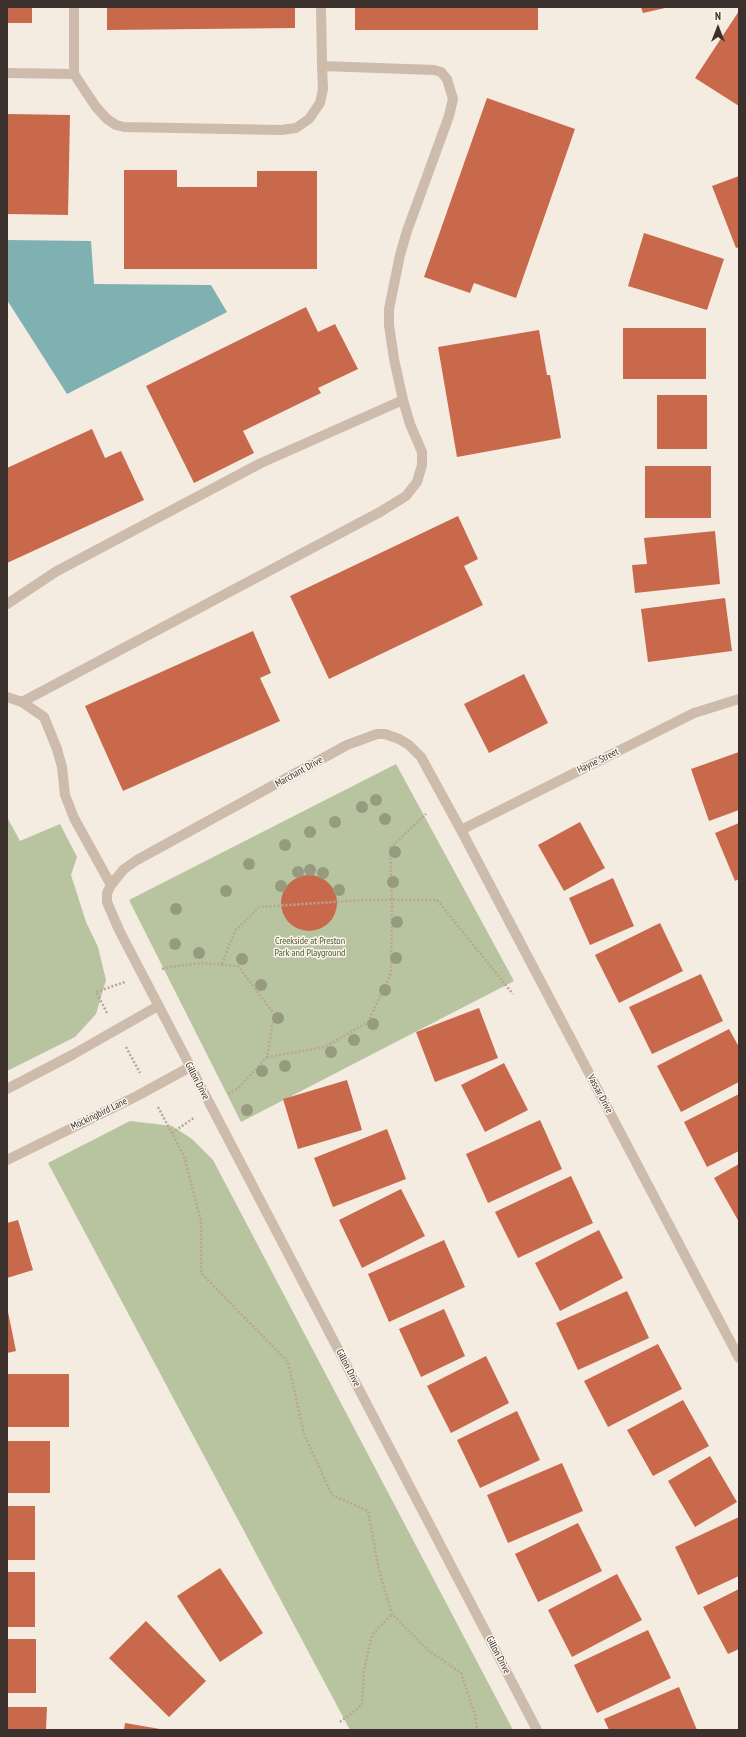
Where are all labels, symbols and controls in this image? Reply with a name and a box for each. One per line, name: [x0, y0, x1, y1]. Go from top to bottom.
north arrow: [698, 8, 738, 48]
text: N: [715, 9, 721, 23]
street label: Hayne Street: [575, 746, 621, 776]
street label: Marchant Drive: [273, 754, 325, 790]
park label: Creekside at Preston Park and Playground: [275, 935, 345, 958]
street label: Gillon Drive: [182, 1060, 212, 1102]
street label: Vassar Drive: [585, 1073, 615, 1115]
street label: Mockingbird Lane: [69, 1095, 129, 1133]
street label: Gillon Drive: [333, 1347, 363, 1389]
street label: Gillon Drive: [483, 1634, 513, 1676]

